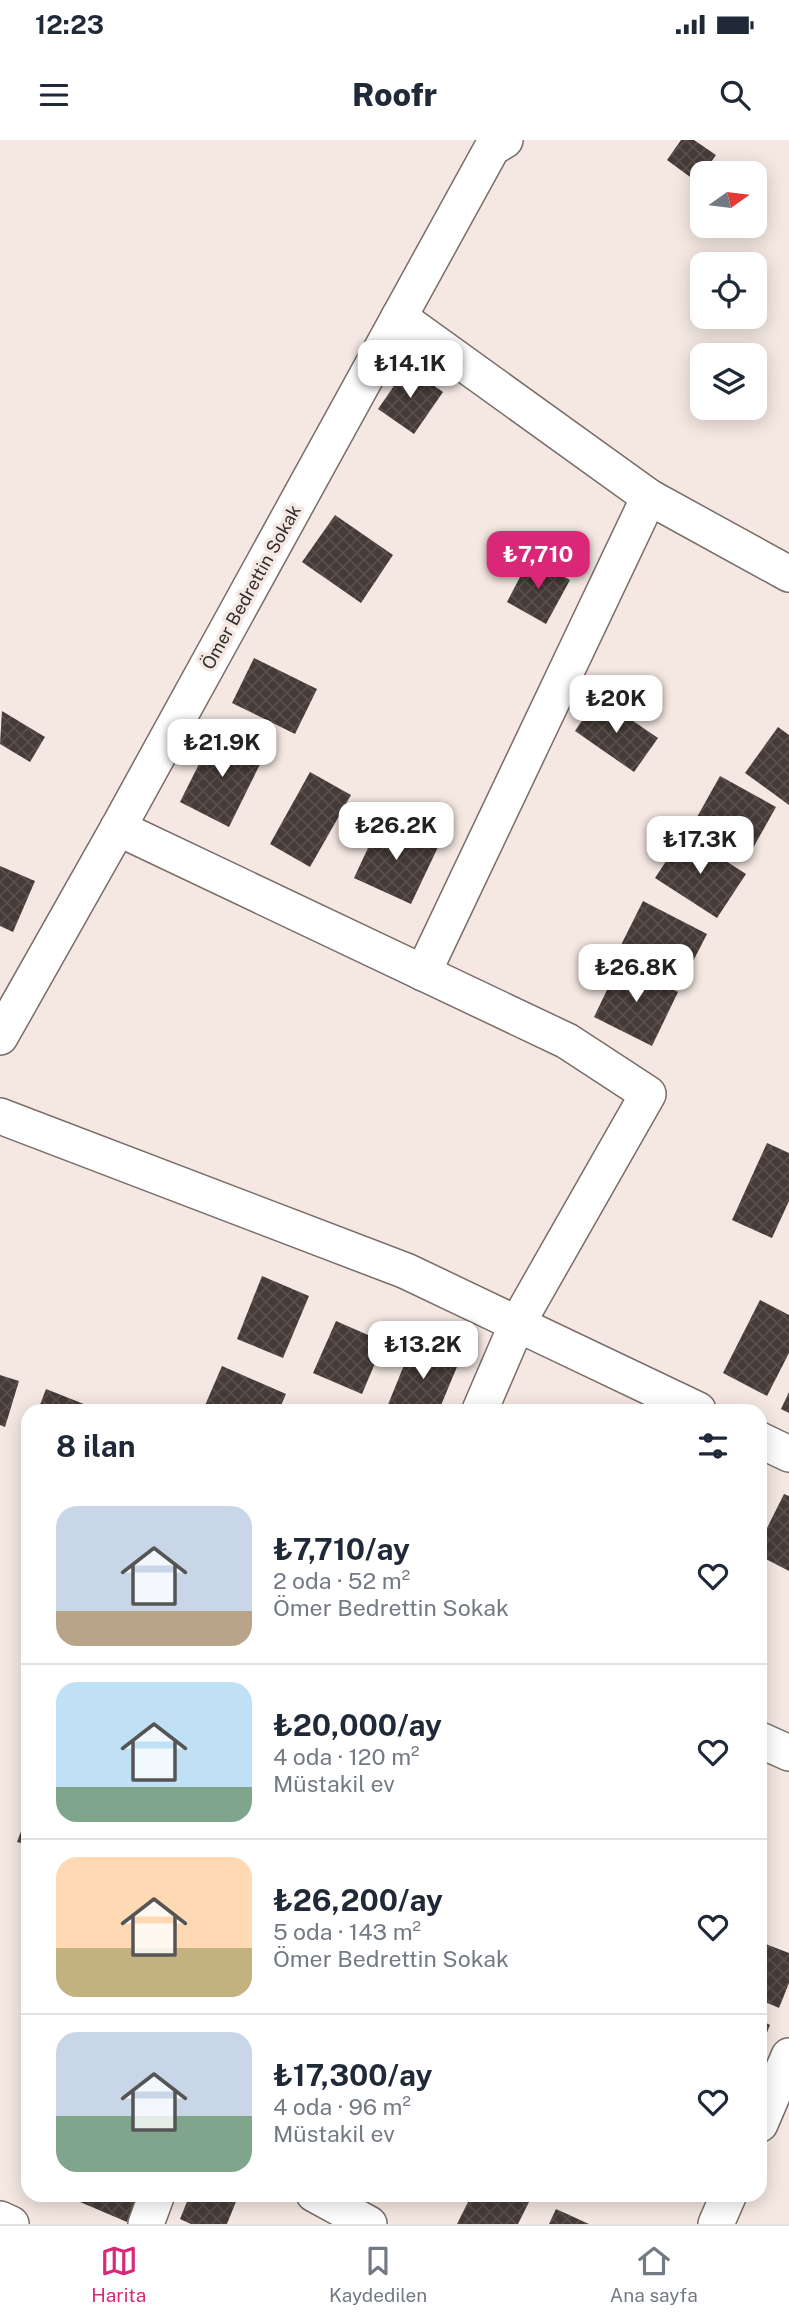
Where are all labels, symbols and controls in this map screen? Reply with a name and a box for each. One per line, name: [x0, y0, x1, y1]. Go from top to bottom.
text: 12:23: [35, 9, 104, 40]
icon: menu: [35, 76, 73, 114]
text: Roofr: [352, 76, 437, 113]
icon: search: [716, 76, 754, 114]
north arrow: [690, 161, 766, 238]
map controls: [690, 161, 767, 420]
button: locate: [690, 252, 767, 329]
pin: ₺14.1K: [353, 341, 467, 400]
button: layers: [690, 343, 767, 420]
text: ₺14.1K: [374, 349, 446, 376]
street label: Ömer Bedrettin Sokak: [196, 501, 305, 673]
pin: ₺7,710: [481, 532, 595, 591]
text: ₺7,710: [503, 540, 573, 567]
pin: ₺20K: [575, 676, 657, 735]
text: ₺20K: [586, 684, 647, 711]
pin: ₺21.9K: [165, 720, 279, 779]
text: ₺21.9K: [183, 728, 261, 755]
pin: ₺26.2K: [339, 802, 453, 862]
text: ₺26.2K: [355, 811, 437, 838]
pin: ₺17.3K: [643, 816, 757, 876]
text: ₺17.3K: [663, 825, 737, 852]
pin: ₺26.8K: [579, 944, 693, 1004]
text: ₺26.8K: [595, 953, 678, 980]
pin: ₺13.2K: [366, 1322, 480, 1381]
text: ₺13.2K: [384, 1330, 462, 1357]
icon: filters: [694, 1427, 732, 1465]
text: 8 ilan: [56, 1428, 135, 1464]
text: ₺7,710/ay: [273, 1531, 410, 1567]
icon: home: [112, 1534, 196, 1618]
icon: heart: [694, 1557, 732, 1595]
text: 2 oda · 52 m²: [273, 1567, 410, 1594]
text: Ömer Bedrettin Sokak: [273, 1594, 509, 1621]
text: ₺20,000/ay: [273, 1707, 442, 1743]
icon: home: [112, 1710, 196, 1794]
icon: heart: [694, 1733, 732, 1771]
text: 4 oda · 120 m²: [273, 1743, 420, 1770]
text: Müstakil ev: [273, 1770, 395, 1797]
text: ₺26,200/ay: [273, 1882, 443, 1918]
icon: home: [112, 1885, 196, 1969]
icon: heart: [694, 1908, 732, 1946]
text: 5 oda · 143 m²: [273, 1918, 421, 1945]
text: Ömer Bedrettin Sokak: [273, 1945, 509, 1972]
text: ₺17,300/ay: [273, 2057, 432, 2093]
icon: home: [112, 2060, 196, 2144]
icon: heart: [694, 2083, 732, 2121]
text: 4 oda · 96 m²: [273, 2093, 411, 2120]
text: Müstakil ev: [273, 2120, 395, 2147]
tab: Harita: [91, 2242, 146, 2306]
tab: Kaydedilen: [329, 2242, 427, 2306]
tab: Ana sayfa: [610, 2242, 698, 2306]

